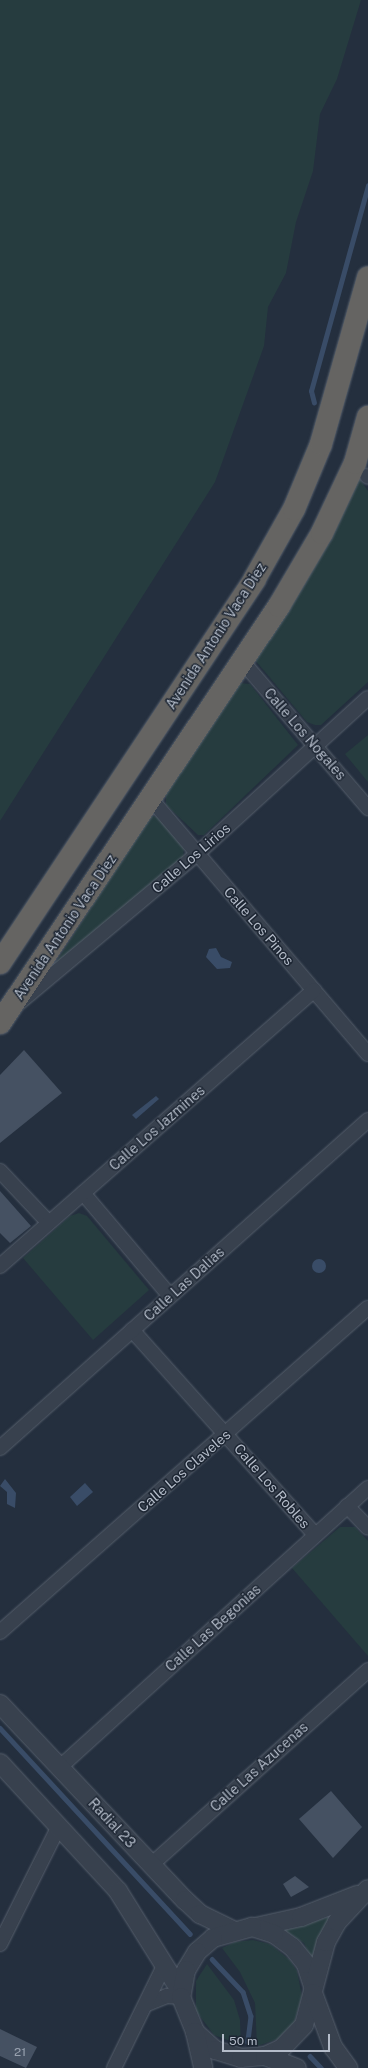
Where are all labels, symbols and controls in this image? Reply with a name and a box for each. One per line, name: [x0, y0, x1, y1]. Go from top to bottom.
street label: Avenida Antonio Vaca Diez: [162, 559, 270, 713]
street label: Calle Los Nogales: [261, 685, 349, 783]
street label: Calle Los Lirios: [148, 819, 234, 897]
street label: Avenida Antonio Vaca Diez: [10, 851, 120, 1003]
street label: Calle Los Pinos: [220, 883, 298, 969]
street label: Calle Los Jazmines: [106, 1082, 208, 1174]
street label: Calle Las Dalias: [140, 1243, 228, 1325]
street label: Calle Los Claveles: [134, 1426, 234, 1516]
street label: Calle Los Robles: [231, 1440, 313, 1532]
street label: Calle Las Begonias: [162, 1581, 264, 1675]
street label: Calle Las Azucenas: [207, 1719, 311, 1815]
street label: Radial 23: [85, 1795, 139, 1851]
scale bar: [224, 2026, 332, 2052]
text: 50 m: [229, 2034, 257, 2048]
house number: 21: [14, 2046, 26, 2060]

